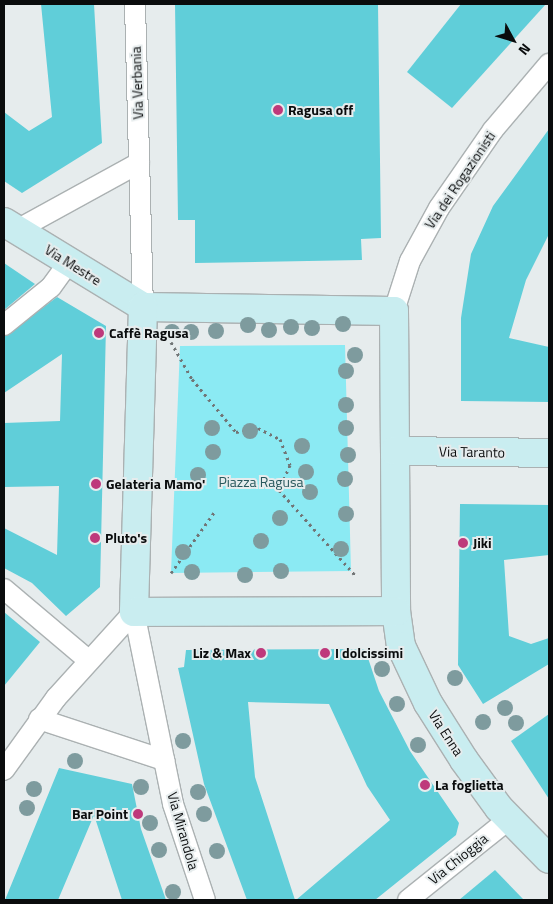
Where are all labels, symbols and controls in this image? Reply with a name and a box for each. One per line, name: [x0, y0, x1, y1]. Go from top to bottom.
north arrow: [488, 15, 538, 65]
text: N: [514, 39, 536, 60]
street label: Via Verbania: [127, 46, 147, 120]
place label: Ragusa off: [288, 102, 353, 118]
marker: Ragusa off: [272, 104, 284, 116]
street label: Via dei Rogazionisti: [421, 128, 499, 232]
street label: Via Mestre: [42, 241, 104, 289]
place label: Caffè Ragusa: [109, 325, 189, 341]
marker: Caffè Ragusa: [93, 327, 105, 339]
street label: Via Taranto: [439, 443, 505, 461]
park label: Piazza Ragusa: [218, 474, 304, 490]
place label: Gelateria Mamo': [106, 476, 205, 492]
marker: Gelateria Mamo': [90, 478, 102, 490]
place label: Pluto's: [105, 530, 147, 546]
marker: Pluto's: [89, 532, 101, 544]
place label: Jiki: [473, 535, 492, 551]
marker: Jiki: [457, 537, 469, 549]
place label: Liz & Max: [193, 645, 251, 661]
place label: I dolcissimi: [335, 645, 403, 661]
marker: Liz & Max: [255, 647, 267, 659]
marker: I dolcissimi: [319, 647, 331, 659]
street label: Via Enna: [425, 707, 467, 759]
place label: La foglietta: [435, 777, 504, 793]
marker: La foglietta: [419, 779, 431, 791]
street label: Via Mirandola: [164, 790, 202, 872]
place label: Bar Point: [72, 806, 128, 822]
marker: Bar Point: [132, 808, 144, 820]
street label: Via Chioggia: [425, 830, 491, 888]

